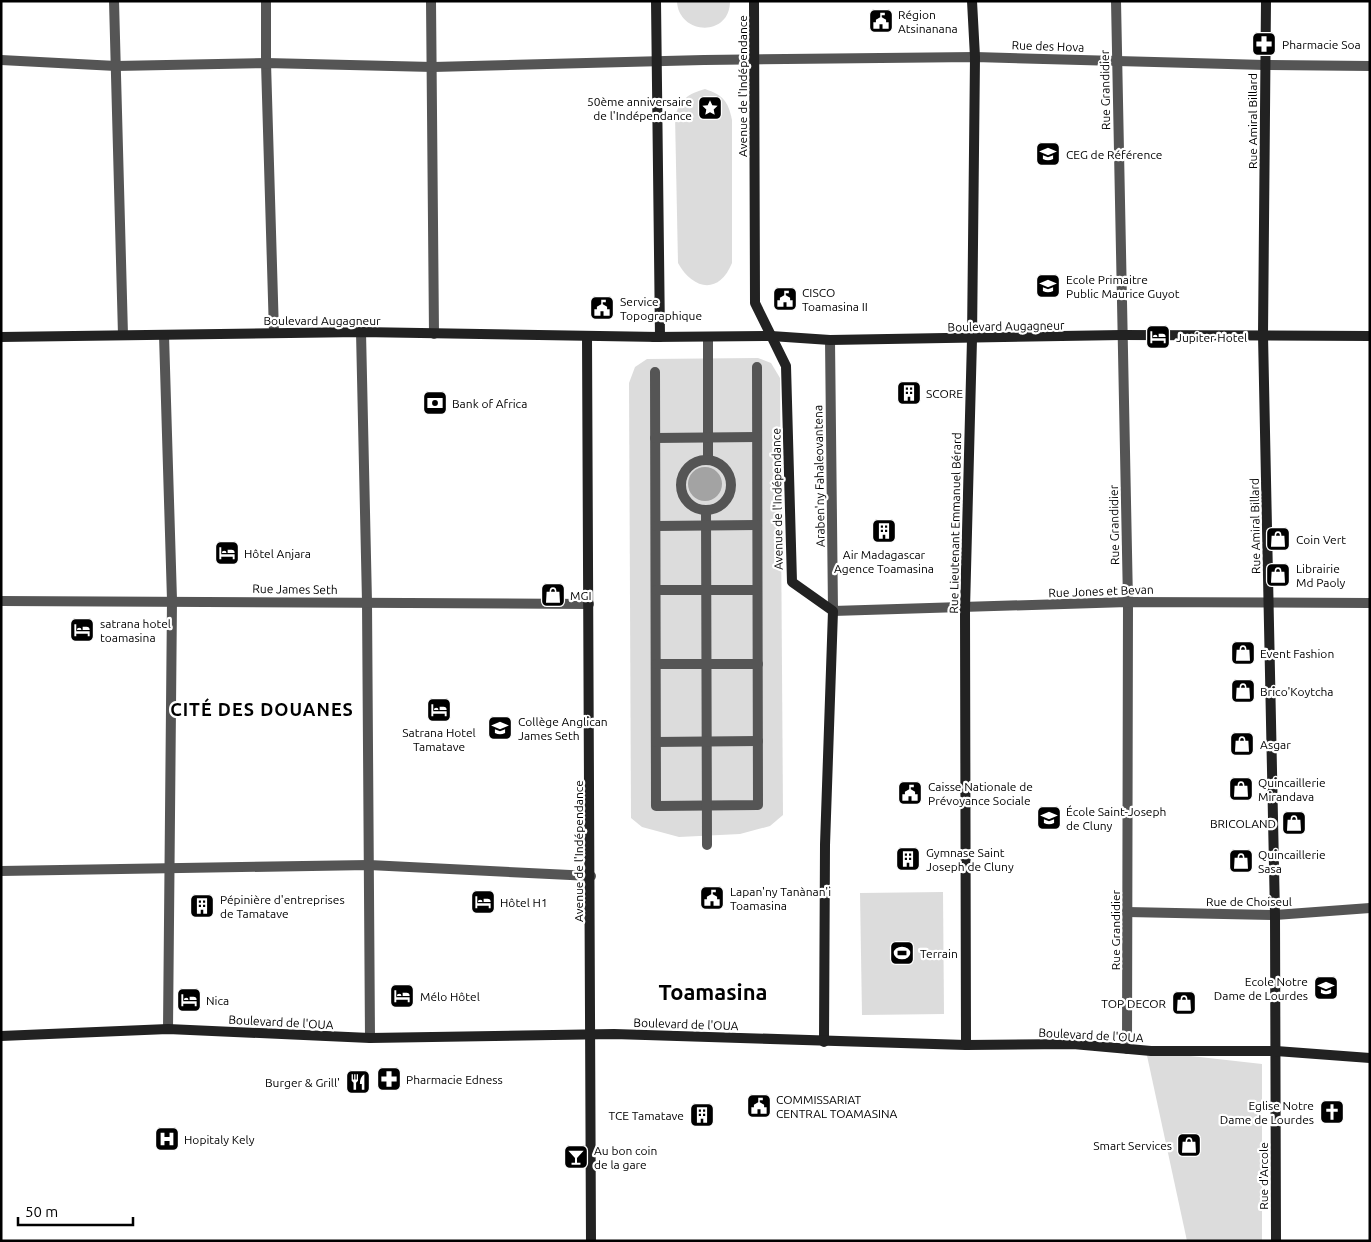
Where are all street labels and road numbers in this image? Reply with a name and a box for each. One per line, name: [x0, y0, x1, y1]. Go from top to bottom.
street label: Avenue de l'Indépendance: [736, 15, 749, 157]
street label: Rue des Hova: [1011, 38, 1085, 54]
street label: Rue Grandidier: [1098, 49, 1112, 130]
street label: Rue Amiral Billard: [1246, 73, 1259, 169]
street label: Boulevard Augagneur: [263, 314, 381, 327]
street label: Boulevard Augagneur: [947, 318, 1065, 334]
street label: Araben'ny Fahaleovantena: [811, 405, 827, 547]
street label: Avenue de l'Indépendance: [769, 428, 785, 570]
street label: Rue Lieutenant Emmanuel Bérard: [947, 432, 963, 614]
street label: Rue Amiral Billard: [1248, 478, 1262, 574]
street label: Rue Grandidier: [1107, 484, 1121, 565]
street label: Rue James Seth: [252, 582, 338, 596]
street label: Rue Jones et Bevan: [1048, 583, 1154, 599]
street label: Avenue de l'Indépendance: [572, 780, 585, 922]
street label: Rue Grandidier: [1109, 889, 1122, 970]
street label: Rue de Choiseul: [1206, 895, 1292, 908]
street label: Boulevard de l'OUA: [228, 1013, 334, 1031]
street label: Boulevard de l'OUA: [633, 1016, 739, 1032]
street label: Boulevard de l'OUA: [1038, 1026, 1144, 1044]
street label: Rue d'Arcole: [1257, 1142, 1270, 1210]

